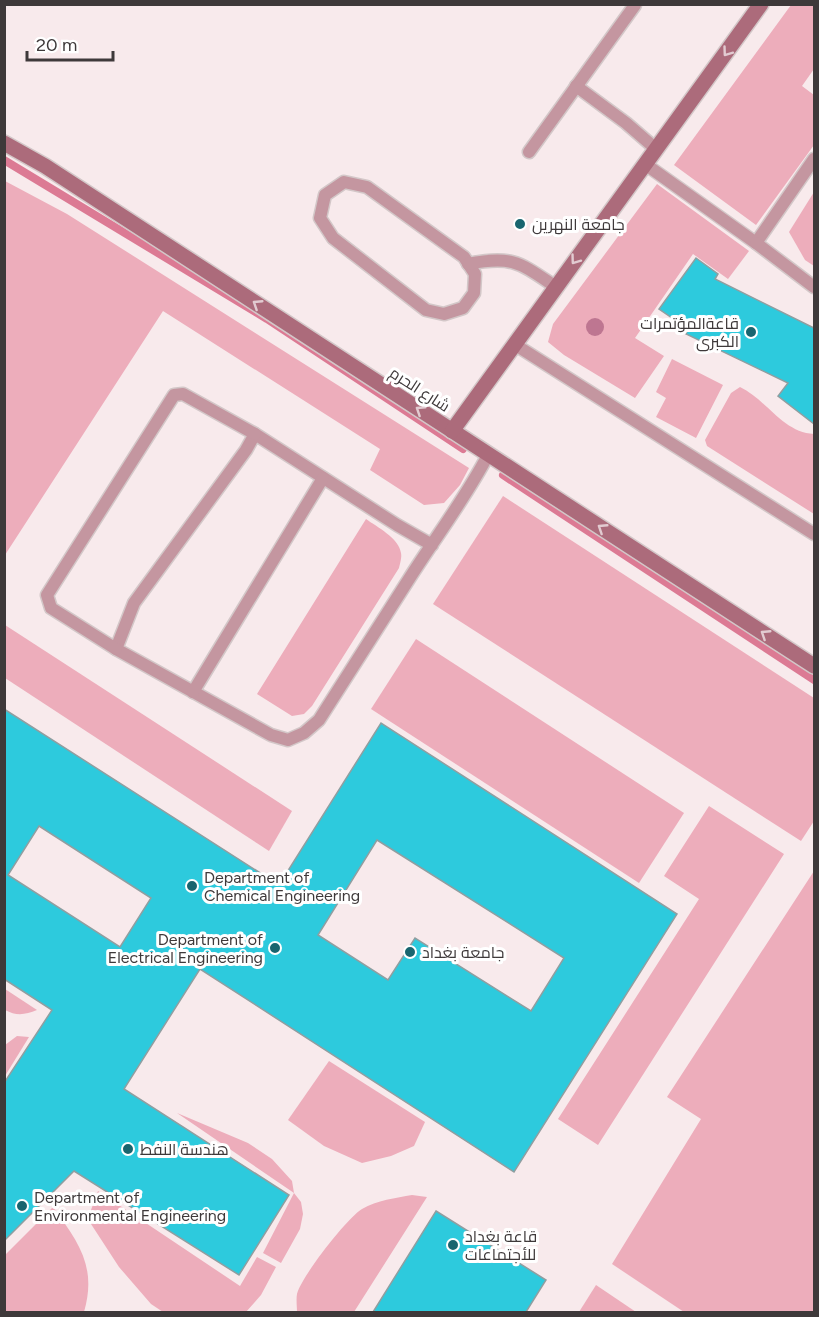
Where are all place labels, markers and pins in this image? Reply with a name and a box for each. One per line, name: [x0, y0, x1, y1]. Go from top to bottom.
place label: جامعة النهرين: [532, 215, 625, 235]
marker: جامعة النهرين: [513, 217, 527, 231]
place label: قاعةالمؤتمرات الكبرى: [640, 314, 739, 352]
marker: قاعةالمؤتمرات الكبرى: [744, 325, 758, 339]
place label: Department of Chemical Engineering: [204, 868, 360, 905]
marker: Department of Chemical Engineering: [185, 879, 199, 893]
place label: Department of Electrical Engineering: [108, 930, 263, 967]
marker: Department of Electrical Engineering: [268, 941, 282, 955]
place label: جامعة بغداد: [422, 943, 504, 962]
marker: جامعة بغداد: [403, 945, 417, 959]
place label: هندسة النفط: [140, 1140, 229, 1159]
marker: هندسة النفط: [121, 1142, 135, 1156]
place label: Department of Environmental Engineering: [34, 1188, 226, 1225]
marker: Department of Environmental Engineering: [15, 1199, 29, 1213]
place label: قاعة بغداد للأجتماعات: [465, 1227, 537, 1264]
marker: قاعة بغداد للأجتماعات: [446, 1238, 460, 1252]

